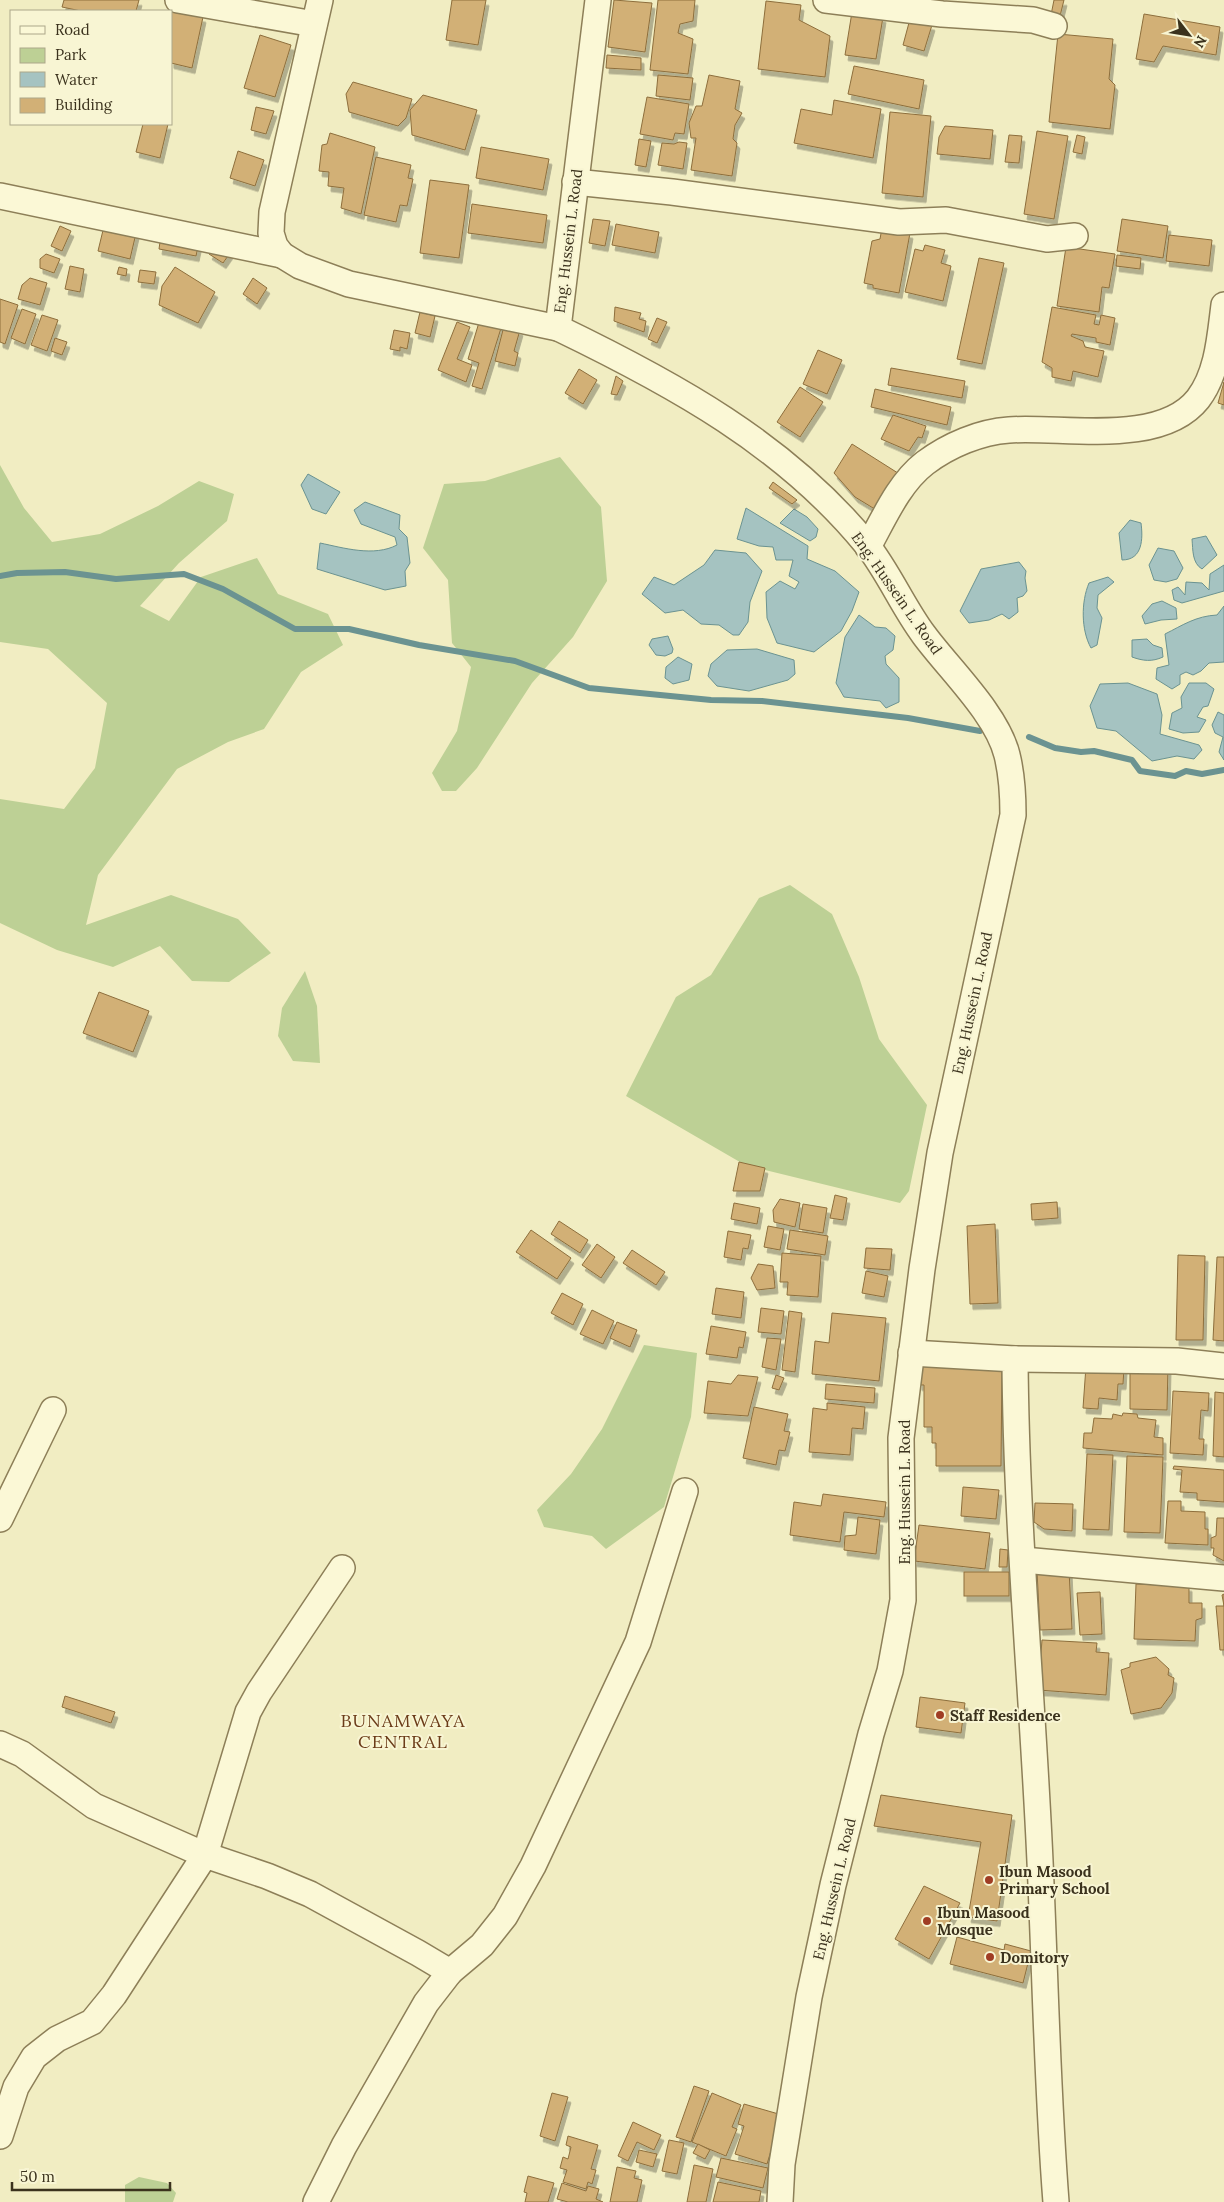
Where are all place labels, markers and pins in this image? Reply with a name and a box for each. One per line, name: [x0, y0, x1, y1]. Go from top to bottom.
place label: Staff Residence: [950, 1706, 1061, 1725]
marker: Staff Residence: [934, 1709, 946, 1721]
place label: Ibun Masood Primary School: [999, 1862, 1110, 1898]
marker: Ibun Masood Primary School: [983, 1874, 995, 1886]
place label: Ibun Masood Mosque: [937, 1903, 1030, 1939]
marker: Ibun Masood Mosque: [921, 1915, 933, 1927]
place label: Domitory: [1000, 1948, 1070, 1967]
marker: Domitory: [984, 1951, 996, 1963]

